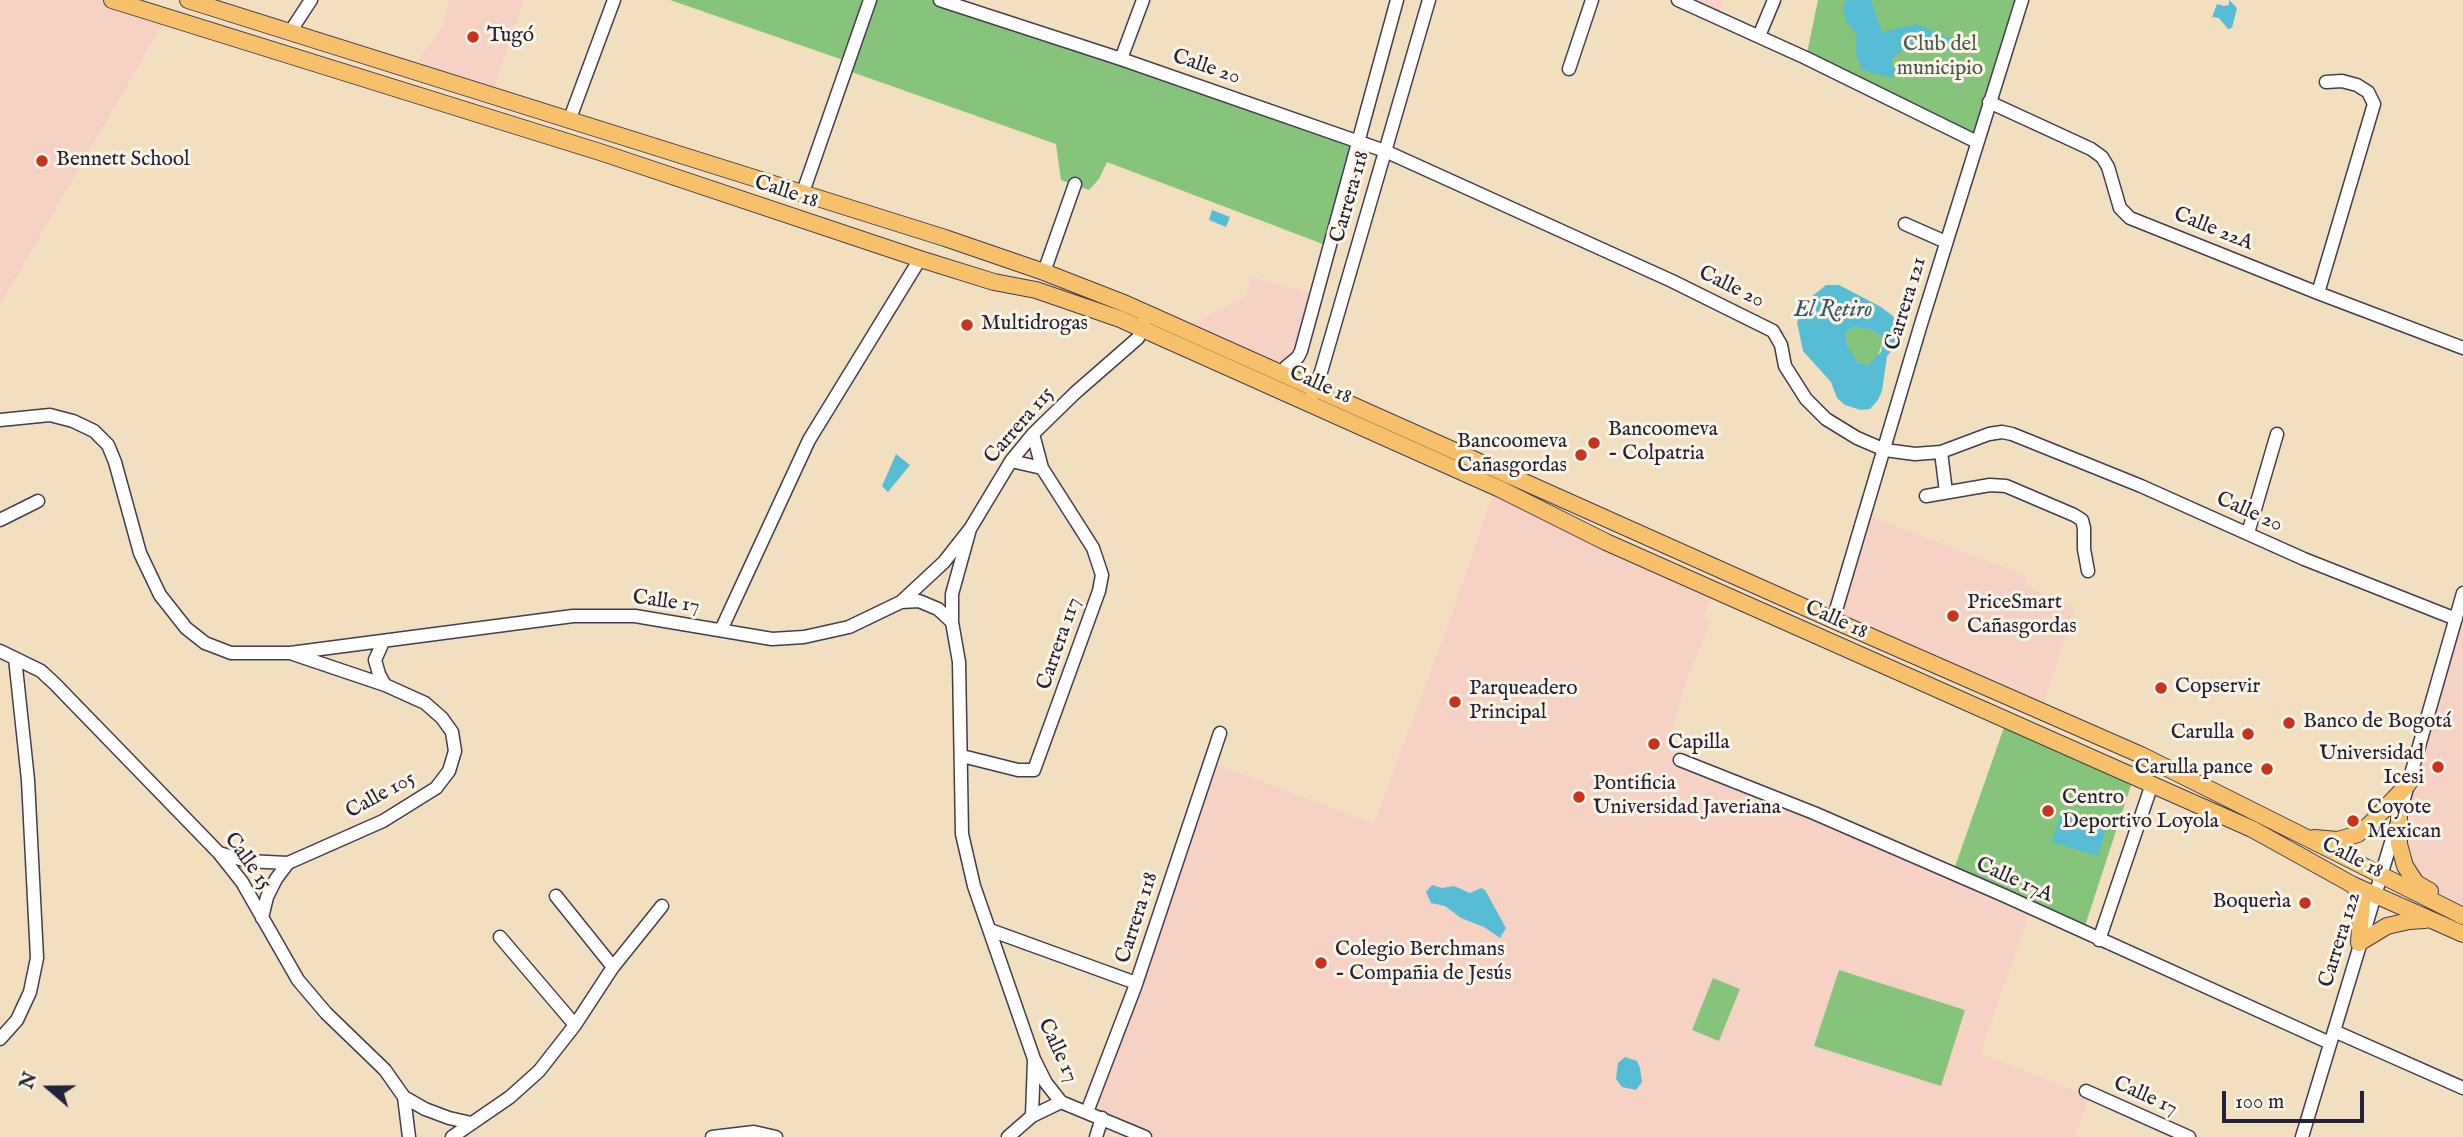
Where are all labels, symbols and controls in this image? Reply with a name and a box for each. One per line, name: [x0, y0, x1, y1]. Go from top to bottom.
place label: Tugó: [487, 24, 534, 50]
marker: Tugó: [465, 29, 481, 45]
park label: Club del municipio: [1897, 33, 1983, 83]
street label: Calle 20: [1169, 45, 1243, 91]
place label: Bennett School: [56, 148, 190, 174]
street label: Carrera 118: [1326, 148, 1376, 246]
marker: Bennett School: [34, 153, 50, 169]
street label: Calle 18: [751, 171, 821, 215]
street label: Calle 22A: [2170, 203, 2256, 257]
street label: Carrera 121: [1881, 254, 1933, 354]
street label: Calle 20: [1694, 261, 1768, 315]
water label: El Retiro: [1794, 297, 1872, 325]
place label: Multidrogas: [981, 312, 1088, 338]
marker: Multidrogas: [959, 317, 975, 333]
street label: Calle 18: [1285, 361, 1355, 411]
street label: Carrera 115: [980, 382, 1060, 470]
place label: Bancoomeva - Colpatria: [1608, 418, 1718, 468]
place label: Bancoomeva Cañasgordas: [1457, 430, 1567, 480]
marker: Bancoomeva - Colpatria: [1586, 435, 1602, 451]
marker: Bancoomeva Cañasgordas: [1573, 447, 1589, 463]
street label: Calle 20: [2212, 487, 2286, 539]
street label: Calle 17: [631, 586, 701, 620]
place label: PriceSmart Cañasgordas: [1967, 591, 2077, 641]
street label: Carrera 117: [1032, 595, 1088, 693]
street label: Calle 18: [1801, 596, 1871, 646]
marker: PriceSmart Cañasgordas: [1945, 608, 1961, 624]
place label: Copservir: [2175, 675, 2260, 701]
place label: Parqueadero Principal: [1469, 677, 1578, 727]
marker: Copservir: [2153, 680, 2169, 696]
marker: Parqueadero Principal: [1447, 694, 1463, 710]
place label: Banco de Bogotá: [2303, 710, 2452, 736]
marker: Banco de Bogotá: [2281, 715, 2297, 731]
place label: Carulla: [2171, 721, 2234, 747]
marker: Carulla: [2240, 726, 2256, 742]
place label: Capilla: [1668, 731, 1730, 757]
marker: Capilla: [1646, 736, 1662, 752]
place label: Universidad Icesi: [2319, 742, 2424, 792]
place label: Carulla pance: [2135, 756, 2253, 782]
marker: Universidad Icesi: [2430, 759, 2446, 775]
marker: Carulla pance: [2259, 761, 2275, 777]
street label: Calle 105: [342, 767, 420, 825]
place label: Pontificia Universidad Javeriana: [1593, 772, 1781, 822]
place label: Centro Deportivo Loyola: [2062, 786, 2219, 836]
marker: Pontificia Universidad Javeriana: [1571, 789, 1587, 805]
place label: Coyote Mexican: [2367, 796, 2441, 846]
marker: Centro Deportivo Loyola: [2040, 803, 2056, 819]
marker: Coyote Mexican: [2345, 813, 2361, 829]
street label: Calle 15: [218, 828, 276, 896]
street label: Calle 18: [2317, 833, 2387, 885]
street label: Calle 17A: [1972, 853, 2056, 909]
street label: Carrera 118: [1111, 869, 1165, 967]
street label: Carrera 122: [2315, 889, 2367, 991]
place label: Boquerìa: [2212, 890, 2291, 916]
marker: Boquerìa: [2297, 895, 2313, 911]
place label: Colegio Berchmans - Compañia de Jesús: [1335, 938, 1512, 988]
marker: Colegio Berchmans - Compañia de Jesús: [1313, 955, 1329, 971]
street label: Calle 17: [1031, 1015, 1083, 1087]
north arrow: [14, 1053, 84, 1123]
text: N: [15, 1069, 43, 1093]
street label: Calle 17: [2109, 1072, 2181, 1122]
scale bar: [2225, 1078, 2367, 1122]
text: 100 m: [2235, 1089, 2284, 1116]

